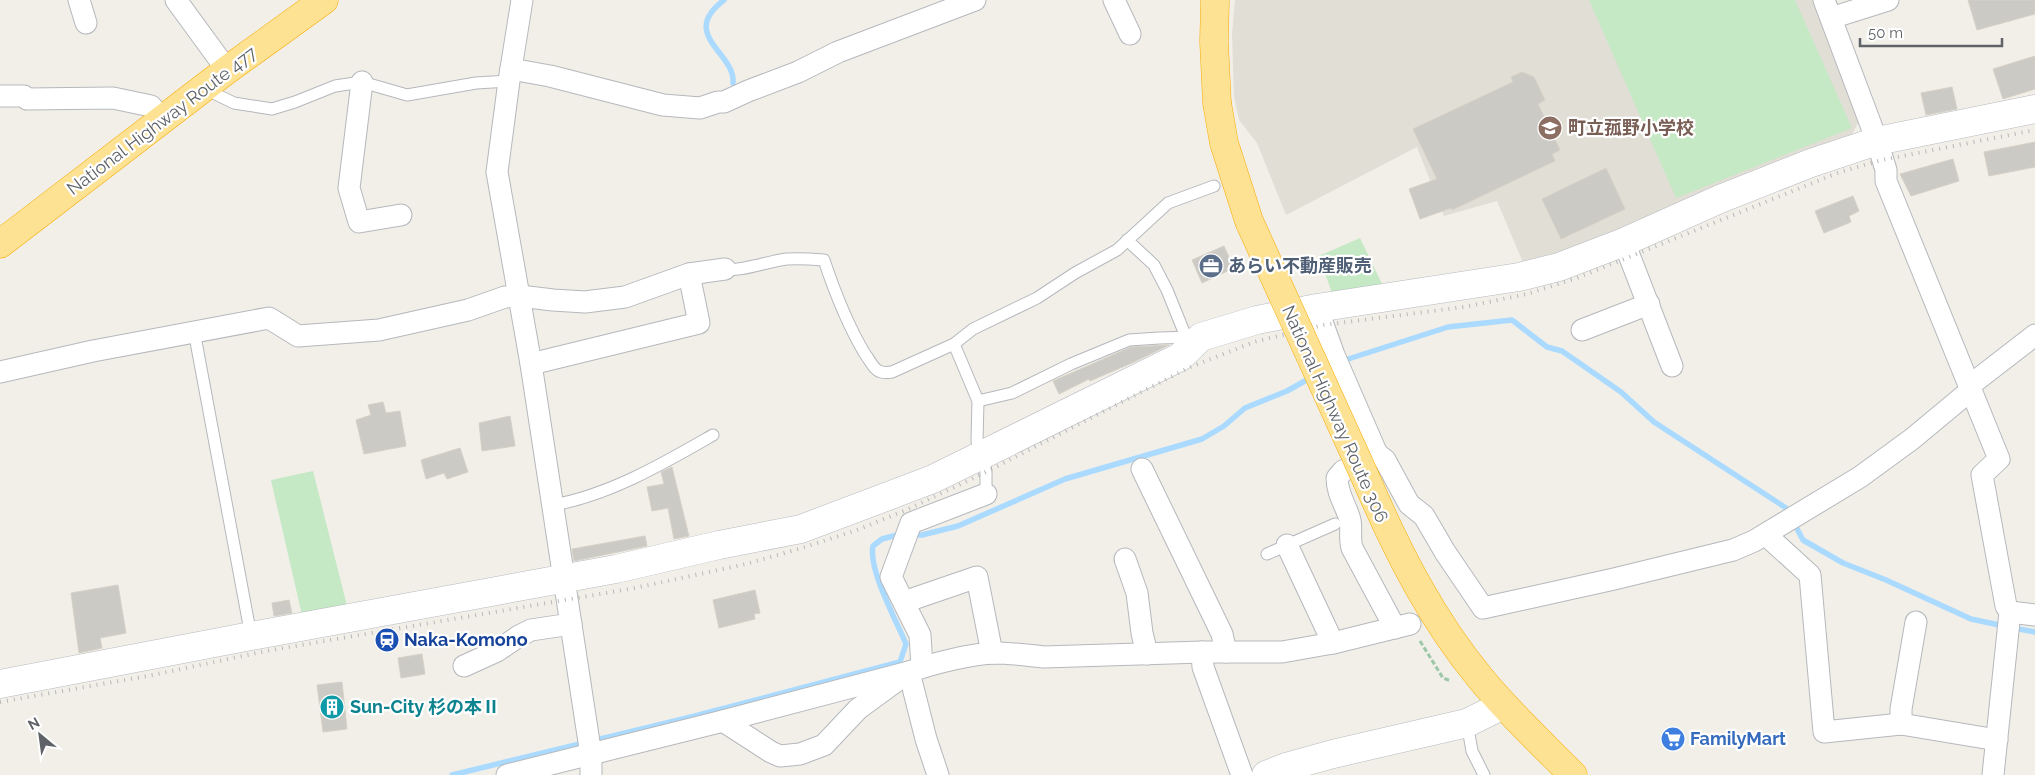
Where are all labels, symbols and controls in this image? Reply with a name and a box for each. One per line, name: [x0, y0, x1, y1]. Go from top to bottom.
scale bar: [1860, 15, 2002, 47]
text: 50 m: [1868, 24, 1903, 42]
street label: National Highway Route 477: [62, 42, 261, 199]
school or university icon: 町立菰野小学校: [1537, 115, 1563, 141]
place label: 町立菰野小学校: [1568, 117, 1694, 138]
office icon: あらい不動産販売: [1198, 253, 1224, 279]
place label: あらい不動産販売: [1228, 255, 1372, 276]
street label: National Highway Route 306: [1278, 302, 1393, 526]
station icon: Naka-Komono: [374, 627, 400, 653]
place label: Naka-Komono: [404, 629, 528, 650]
building icon: Sun-City 杉の本Ⅱ: [319, 694, 345, 720]
place label: Sun-City 杉の本Ⅱ: [350, 696, 500, 717]
north arrow: [15, 710, 65, 760]
text: N: [25, 714, 42, 733]
supermarket icon: FamilyMart: [1660, 726, 1686, 752]
place label: FamilyMart: [1690, 728, 1786, 749]

